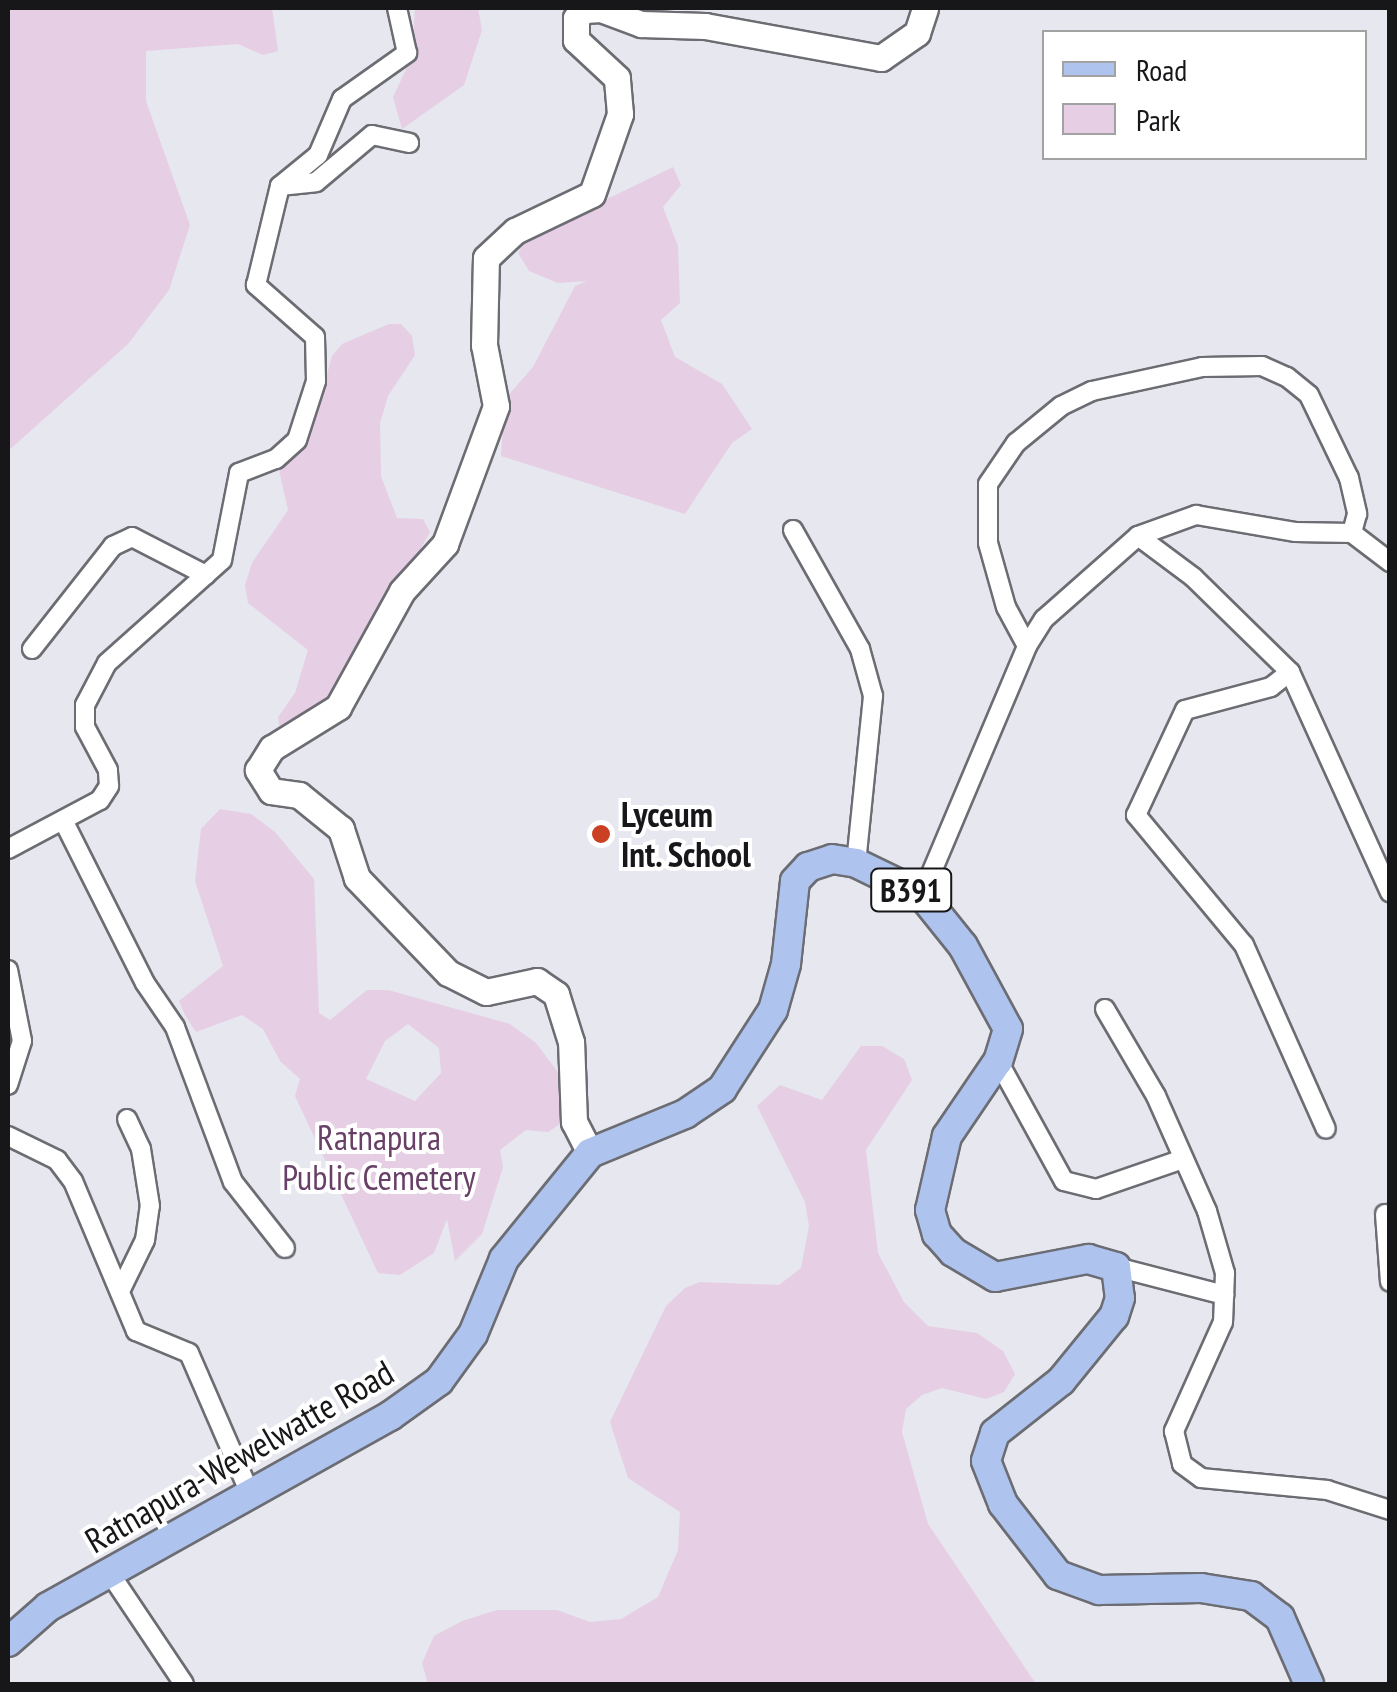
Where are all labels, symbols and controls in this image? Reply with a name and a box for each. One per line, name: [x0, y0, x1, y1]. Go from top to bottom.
legend: [1042, 30, 1367, 160]
text: Road: [1136, 50, 1187, 89]
text: Park: [1136, 100, 1181, 139]
place label: Lyceum Int. School: [621, 793, 753, 875]
marker: Lyceum Int. School: [590, 823, 612, 845]
road number: B391: [868, 863, 954, 917]
park label: Ratnapura Public Cemetery: [282, 1116, 476, 1198]
street label: Ratnapura-Wewelwatte Road: [78, 1351, 400, 1561]

